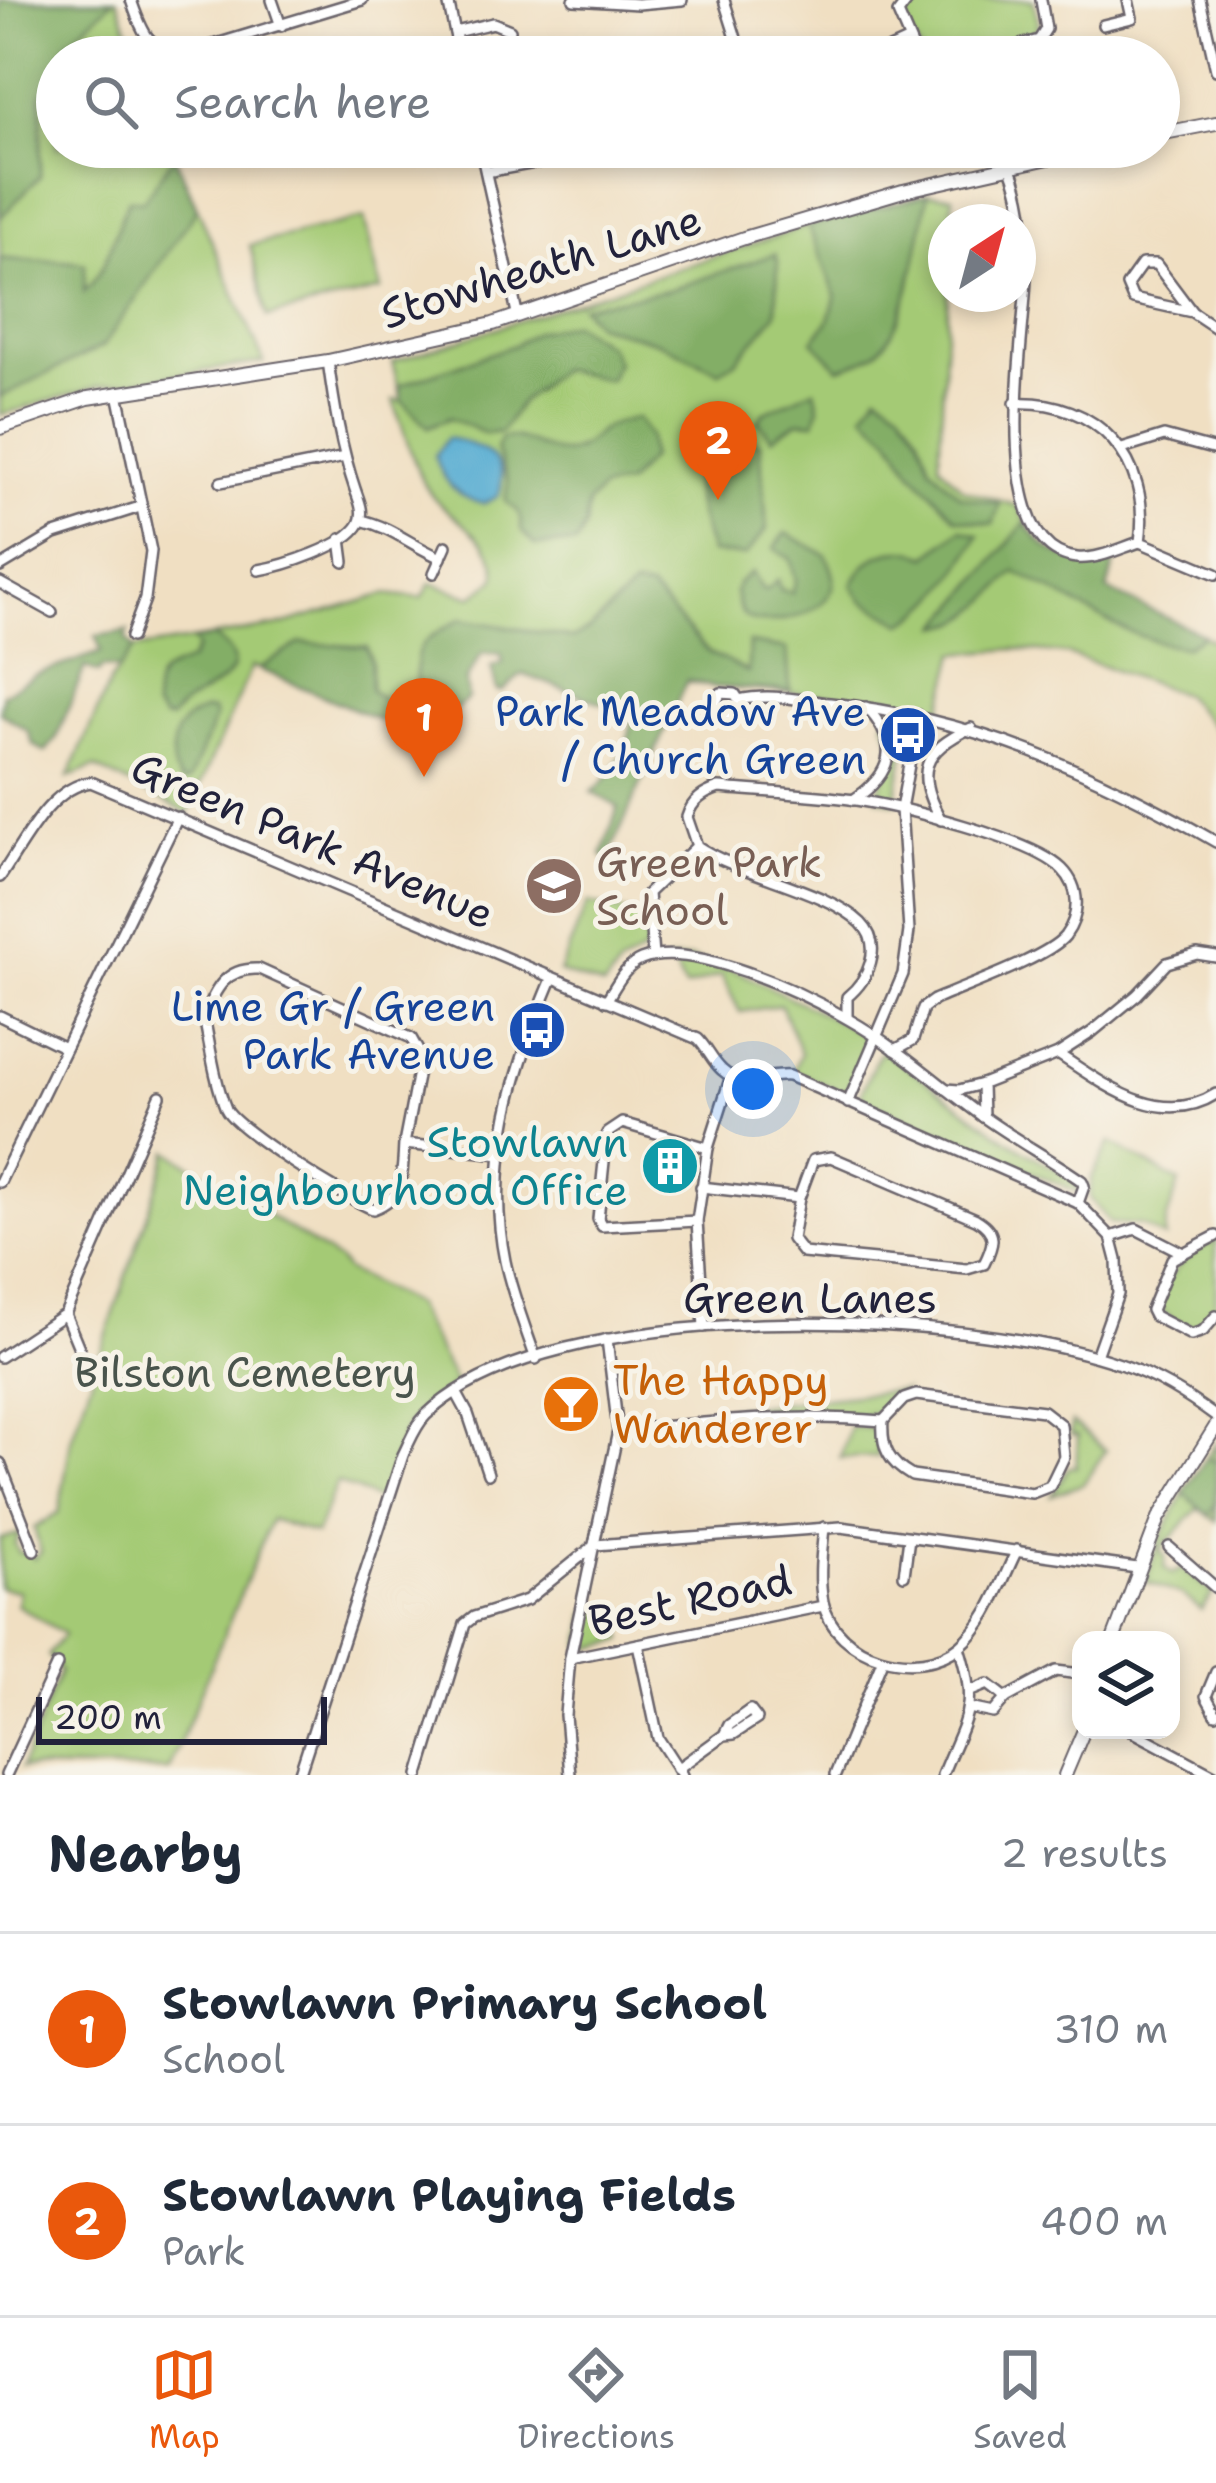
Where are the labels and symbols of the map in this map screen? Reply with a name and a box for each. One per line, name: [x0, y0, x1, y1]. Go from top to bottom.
street label: Stowheath Lane: [374, 191, 708, 341]
north arrow: [928, 204, 1036, 312]
pin: 2: [679, 401, 757, 500]
pin: 1: [385, 678, 463, 777]
place label: Park Meadow Ave / Church Green: [495, 683, 866, 787]
bus stop icon: Park Meadow Ave / Church Green: [877, 704, 939, 766]
street label: Green Park Avenue: [123, 738, 503, 942]
place label: Green Park School: [596, 834, 822, 938]
school or university icon: Green Park School: [523, 855, 585, 917]
place label: Lime Gr / Green Park Avenue: [171, 978, 495, 1082]
bus stop icon: Lime Gr / Green Park Avenue: [506, 999, 568, 1061]
your location: [723, 1059, 783, 1119]
place label: Stowlawn Neighbourhood Office: [182, 1114, 628, 1218]
building icon: Stowlawn Neighbourhood Office: [639, 1135, 701, 1197]
street label: Green Lanes: [683, 1270, 937, 1326]
park label: Bilston Cemetery: [74, 1344, 416, 1400]
place label: The Happy Wanderer: [613, 1352, 829, 1456]
bar icon: The Happy Wanderer: [540, 1373, 602, 1435]
street label: Best Road: [584, 1551, 796, 1649]
scale bar: [36, 1691, 327, 1744]

